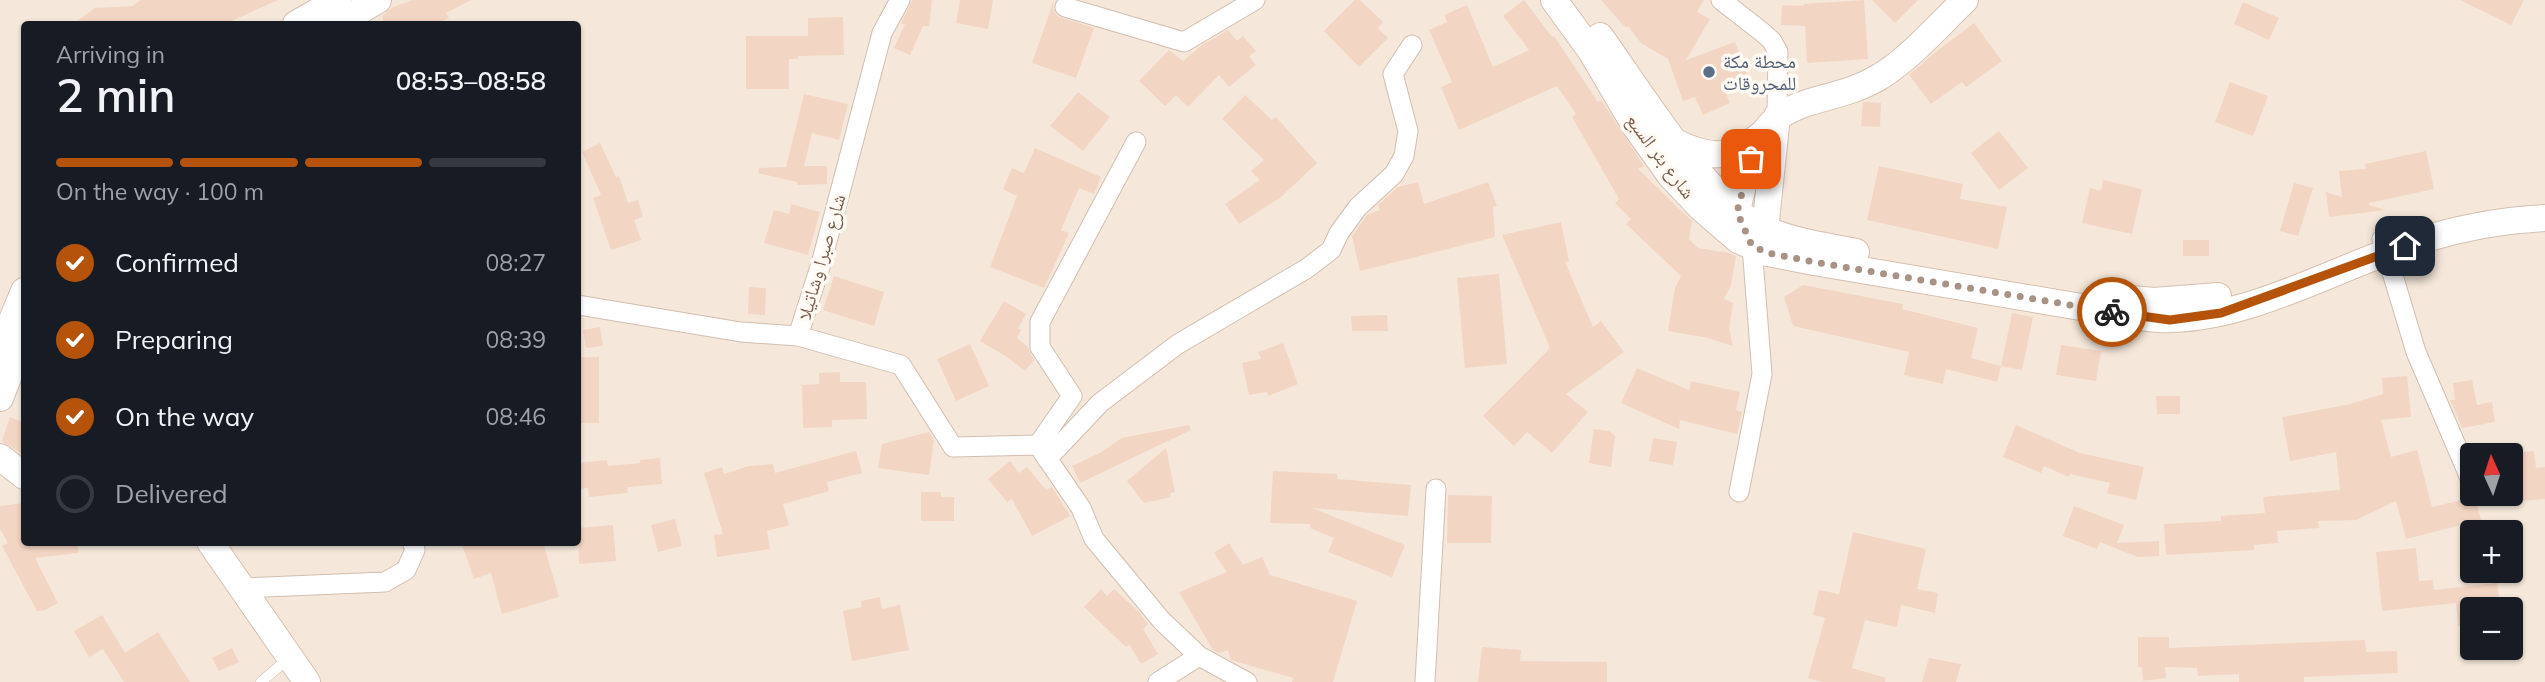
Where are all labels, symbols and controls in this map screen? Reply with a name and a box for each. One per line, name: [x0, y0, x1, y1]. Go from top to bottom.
text: Arriving in: [56, 40, 165, 69]
place label: محطة مكة للمحروقات: [1723, 49, 1796, 95]
text: 08:53–08:58: [396, 64, 546, 97]
marker: محطة مكة للمحروقات: [1701, 64, 1717, 80]
text: 2 min: [56, 66, 175, 124]
street label: شارع بئر السبع: [1620, 109, 1701, 204]
pin: [1721, 129, 1781, 189]
icon: bag: [1732, 140, 1770, 178]
text: On the way · 100 m: [56, 177, 264, 206]
street label: شارع صبرا وشاتيلا: [792, 191, 850, 323]
pin: [2375, 216, 2435, 276]
icon: home: [2386, 227, 2424, 265]
icon: check: [56, 244, 94, 282]
text: Confirmed: [115, 246, 239, 279]
text: 08:27: [486, 248, 546, 277]
courier: [2077, 277, 2147, 347]
icon: bike: [2093, 293, 2131, 331]
icon: check: [56, 321, 94, 359]
text: Preparing: [115, 323, 233, 356]
text: 08:39: [486, 325, 546, 354]
icon: check: [56, 398, 94, 436]
text: On the way: [115, 400, 254, 433]
text: 08:46: [486, 402, 546, 431]
north arrow: [2460, 443, 2524, 506]
map controls: [2460, 443, 2523, 660]
text: Delivered: [115, 477, 228, 510]
button: +: [2460, 520, 2523, 583]
button: −: [2460, 597, 2523, 660]

